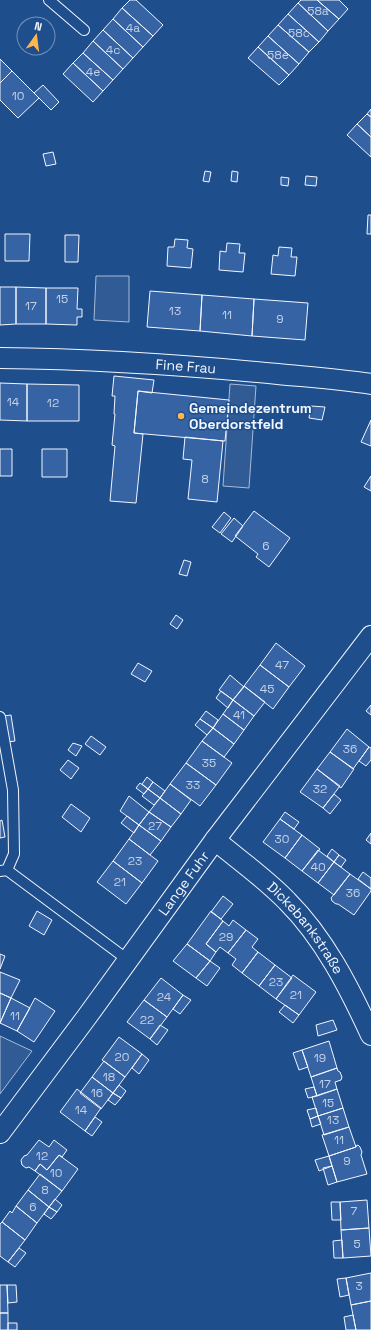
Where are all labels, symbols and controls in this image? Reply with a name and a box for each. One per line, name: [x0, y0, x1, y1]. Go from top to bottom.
house number: 58a: [307, 3, 329, 19]
north arrow: [16, 16, 56, 56]
text: N: [33, 19, 44, 34]
house number: 4a: [126, 20, 140, 36]
house number: 58c: [288, 25, 310, 41]
house number: 4c: [106, 42, 120, 58]
house number: 58e: [267, 47, 289, 63]
house number: 4e: [86, 64, 100, 80]
house number: 10: [12, 88, 24, 104]
house number: 15: [56, 291, 68, 307]
house number: 17: [25, 298, 37, 314]
house number: 13: [169, 303, 181, 319]
house number: 11: [222, 307, 232, 323]
house number: 9: [276, 311, 284, 327]
street label: Fine Frau: [155, 355, 217, 377]
house number: 14: [7, 394, 20, 410]
house number: 12: [47, 395, 59, 411]
place label: Gemeindezentrum Oberdorstfeld: [189, 399, 312, 433]
marker: Gemeindezentrum Oberdorstfeld: [176, 411, 186, 421]
house number: 8: [201, 471, 209, 487]
house number: 6: [262, 538, 270, 554]
house number: 47: [275, 657, 289, 673]
house number: 45: [260, 681, 274, 697]
house number: 41: [233, 707, 245, 723]
house number: 36: [343, 741, 357, 757]
house number: 35: [202, 755, 216, 771]
house number: 33: [186, 777, 200, 793]
house number: 32: [313, 781, 327, 797]
house number: 27: [148, 818, 162, 834]
house number: 30: [275, 831, 289, 847]
street label: Lange Fuhr: [154, 848, 213, 919]
house number: 23: [128, 853, 142, 869]
house number: 40: [310, 859, 326, 875]
house number: 21: [114, 874, 126, 890]
street label: Dickebankstraße: [264, 878, 348, 977]
house number: 36: [346, 885, 360, 901]
house number: 29: [219, 929, 233, 945]
house number: 23: [269, 974, 283, 990]
house number: 21: [290, 987, 302, 1003]
house number: 24: [157, 989, 172, 1005]
house number: 11: [10, 1008, 20, 1024]
house number: 22: [140, 1012, 154, 1028]
house number: 20: [115, 1049, 129, 1065]
house number: 19: [314, 1050, 326, 1066]
house number: 18: [103, 1069, 115, 1085]
house number: 17: [319, 1076, 331, 1092]
house number: 16: [91, 1085, 103, 1101]
house number: 15: [322, 1095, 334, 1111]
house number: 14: [75, 1102, 88, 1118]
house number: 13: [327, 1112, 339, 1128]
house number: 11: [334, 1132, 344, 1148]
house number: 12: [36, 1148, 48, 1164]
house number: 9: [343, 1153, 351, 1169]
house number: 10: [50, 1165, 62, 1181]
house number: 8: [41, 1182, 49, 1198]
house number: 6: [29, 1199, 37, 1215]
house number: 7: [351, 1203, 358, 1219]
house number: 5: [353, 1236, 361, 1252]
house number: 3: [355, 1278, 363, 1294]

